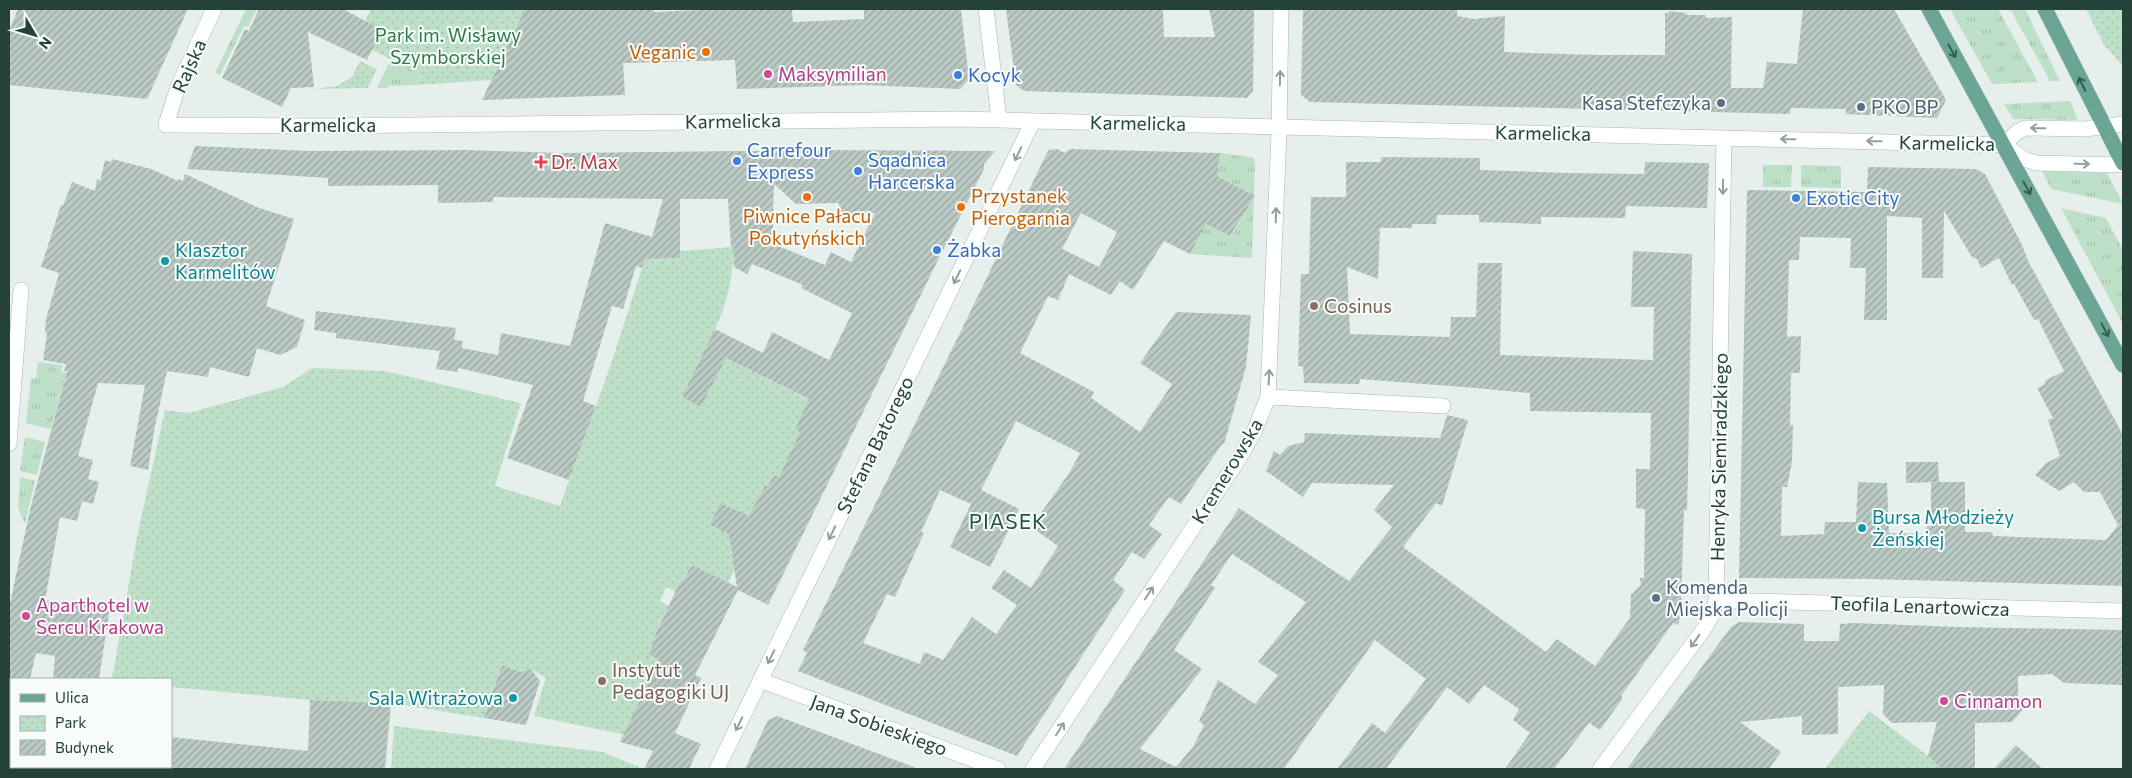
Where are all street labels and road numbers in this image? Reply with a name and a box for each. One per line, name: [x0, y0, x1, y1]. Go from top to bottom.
street label: Rajska: [167, 35, 211, 96]
street label: Karmelicka: [685, 108, 781, 133]
street label: Karmelicka: [1090, 110, 1186, 135]
street label: Karmelicka: [280, 113, 376, 136]
street label: Karmelicka: [1495, 120, 1591, 145]
street label: Karmelicka: [1899, 130, 1995, 155]
street label: Henryka Siemiradzkiego: [1705, 353, 1732, 561]
street label: Stefana Batorego: [831, 372, 918, 517]
street label: Kremerowska: [1186, 414, 1267, 528]
street label: Teofila Lenartowicza: [1830, 591, 2010, 620]
street label: Jana Sobieskiego: [808, 689, 951, 760]

